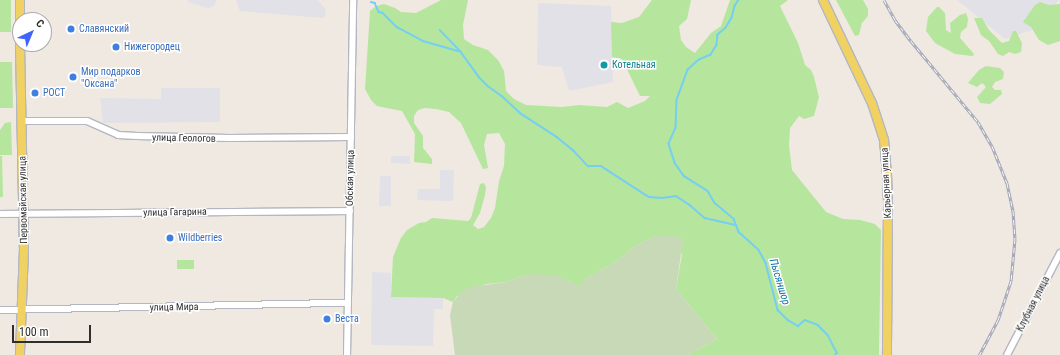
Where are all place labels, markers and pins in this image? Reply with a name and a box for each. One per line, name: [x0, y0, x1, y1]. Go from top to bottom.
place label: Славянский: [79, 23, 129, 35]
marker: Славянский: [66, 24, 76, 34]
place label: Нижегородец: [124, 41, 180, 53]
marker: Нижегородец: [111, 42, 121, 52]
place label: Котельная: [612, 59, 656, 71]
marker: Котельная: [599, 60, 609, 70]
place label: Мир подарков "Оксана": [81, 65, 140, 88]
marker: Мир подарков "Оксана": [68, 72, 78, 82]
place label: РОСТ: [43, 87, 65, 99]
marker: РОСТ: [30, 88, 40, 98]
place label: Wildberries: [178, 232, 222, 244]
marker: Wildberries: [165, 233, 175, 243]
place label: Веста: [335, 313, 359, 325]
marker: Веста: [322, 314, 332, 324]

